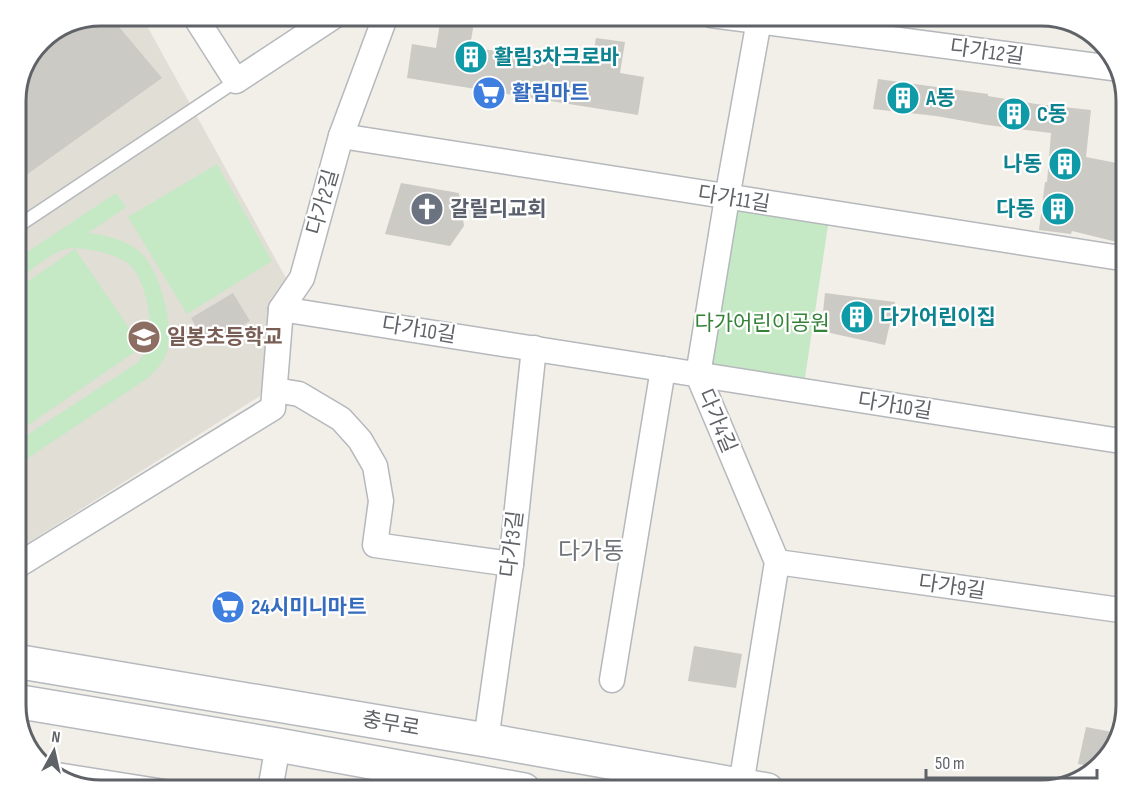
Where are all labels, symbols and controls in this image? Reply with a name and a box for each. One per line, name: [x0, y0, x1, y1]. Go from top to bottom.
street label: 다가12길: [949, 34, 1025, 70]
building icon: 활림3차크로바: [453, 39, 489, 75]
place label: 활림3차크로바: [494, 45, 619, 70]
supermarket icon: 활림마트: [471, 75, 507, 111]
building icon: A동: [885, 80, 921, 116]
place label: 활림마트: [512, 81, 589, 106]
place label: A동: [925, 86, 955, 111]
building icon: C동: [996, 96, 1032, 132]
place label: C동: [1037, 102, 1067, 127]
building icon: 나동: [1047, 146, 1083, 182]
place label: 나동: [1003, 152, 1042, 177]
street label: 다가2길: [302, 167, 344, 237]
street label: 다가11길: [696, 181, 772, 217]
church icon: 갈릴리교회: [409, 191, 445, 227]
building icon: 다동: [1040, 191, 1076, 227]
place label: 갈릴리교회: [450, 197, 547, 222]
place label: 다동: [996, 197, 1035, 222]
building icon: 다가어린이집: [839, 299, 875, 335]
place label: 다가어린이집: [880, 305, 996, 330]
park label: 다가어린이공원: [694, 311, 830, 336]
street label: 다가10길: [380, 312, 458, 348]
school or university icon: 일봉초등학교: [126, 319, 162, 355]
place label: 일봉초등학교: [167, 325, 283, 350]
street label: 다가4길: [692, 385, 742, 457]
street label: 다가10길: [856, 388, 934, 424]
street label: 다가3길: [496, 509, 528, 579]
district label: 다가동: [558, 537, 624, 566]
street label: 다가9길: [917, 570, 987, 604]
supermarket icon: 24시미니마트: [210, 589, 246, 625]
place label: 24시미니마트: [251, 595, 367, 620]
street label: 충무로: [360, 707, 422, 741]
north arrow: [24, 721, 84, 781]
text: N: [50, 728, 61, 748]
scale bar: [926, 742, 1097, 780]
text: 50 m: [935, 753, 965, 774]

